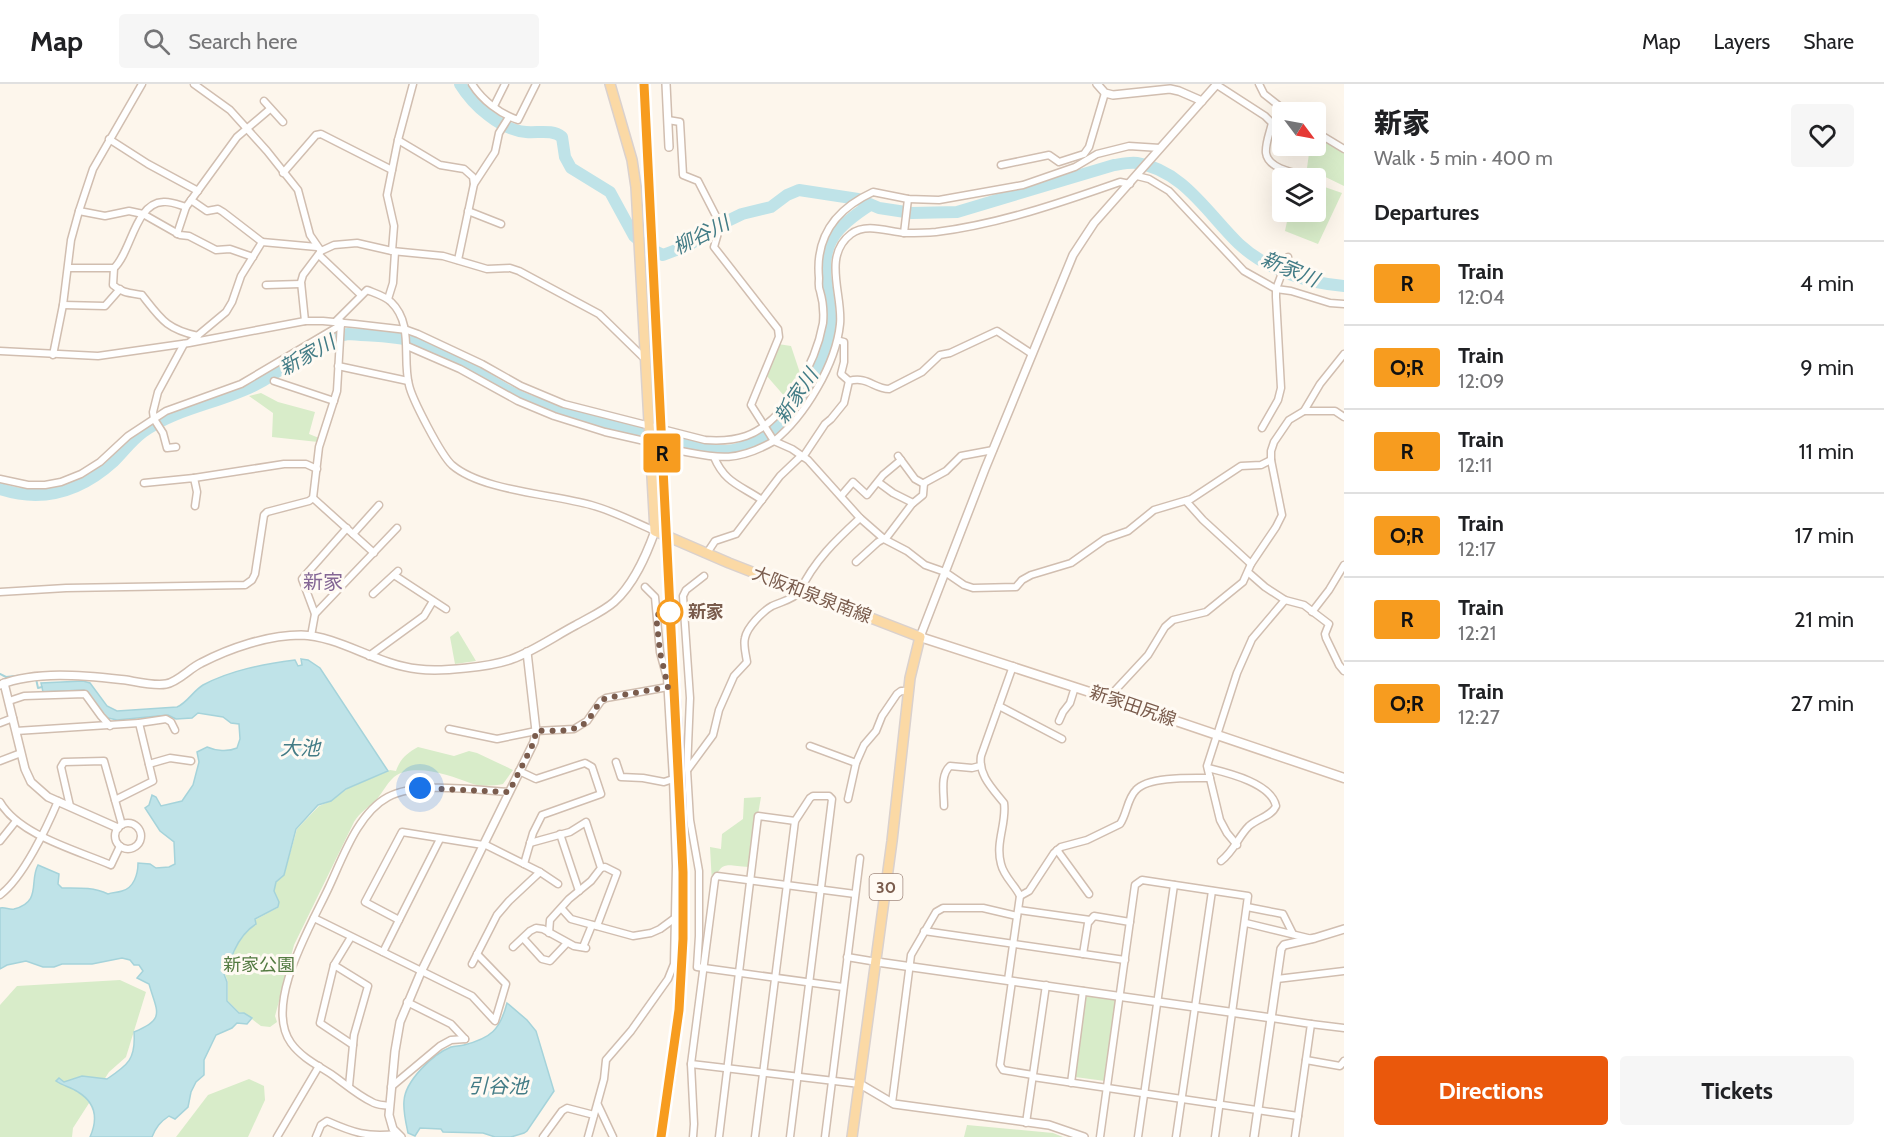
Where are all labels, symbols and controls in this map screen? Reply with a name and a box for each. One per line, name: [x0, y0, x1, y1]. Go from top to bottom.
search box: [119, 14, 539, 68]
text: Map: [30, 24, 83, 58]
icon: search: [140, 25, 173, 58]
text: Search here: [188, 28, 297, 55]
text: Map: [1642, 29, 1681, 54]
text: Layers: [1714, 29, 1770, 54]
text: Share: [1803, 29, 1854, 54]
north arrow: [1272, 102, 1326, 156]
map controls: [1272, 102, 1326, 222]
button: heart: [1791, 104, 1854, 167]
text: 新家: [1374, 106, 1430, 140]
text: Walk · 5 min · 400 m: [1374, 146, 1553, 170]
button: layers: [1272, 168, 1326, 222]
text: Departures: [1374, 199, 1479, 226]
water label: 柳谷川: [669, 210, 735, 259]
water label: 新家川: [1258, 246, 1324, 293]
text: Train: [1458, 258, 1504, 285]
text: 4 min: [1800, 270, 1854, 297]
text: R: [1400, 271, 1414, 296]
text: 12:04: [1458, 285, 1505, 309]
water label: 新家川: [275, 329, 341, 380]
text: Train: [1458, 342, 1504, 369]
text: 9 min: [1800, 354, 1854, 381]
text: O;R: [1390, 355, 1424, 380]
water label: 新家川: [769, 363, 824, 428]
text: 12:09: [1458, 369, 1504, 393]
text: Train: [1458, 426, 1504, 453]
line badge: R: [642, 434, 682, 472]
text: 11 min: [1798, 438, 1854, 465]
text: R: [1400, 439, 1414, 464]
text: R: [655, 441, 669, 466]
text: 12:11: [1458, 453, 1492, 477]
text: Train: [1458, 510, 1504, 537]
text: 17 min: [1795, 522, 1854, 549]
text: O;R: [1390, 523, 1424, 548]
text: 12:17: [1458, 537, 1496, 561]
street label: 大阪和泉泉南線: [749, 562, 875, 628]
district label: 新家: [303, 570, 343, 594]
text: Train: [1458, 594, 1504, 621]
marker: 新家: [657, 599, 683, 625]
place label: 新家: [688, 601, 724, 623]
text: 21 min: [1794, 606, 1854, 633]
text: R: [1400, 607, 1414, 632]
text: 12:21: [1458, 621, 1496, 645]
text: Train: [1458, 678, 1504, 705]
street label: 新家田尻線: [1087, 681, 1179, 731]
text: 27 min: [1790, 690, 1854, 717]
text: O;R: [1390, 691, 1424, 716]
text: 12:27: [1458, 705, 1500, 729]
water label: 大池: [280, 736, 322, 760]
your location: [405, 773, 435, 803]
road number: 30: [870, 874, 902, 900]
park label: 新家公園: [223, 954, 295, 976]
button: Directions: [1374, 1056, 1608, 1125]
button: Tickets: [1620, 1056, 1854, 1125]
water label: 引谷池: [468, 1074, 530, 1098]

